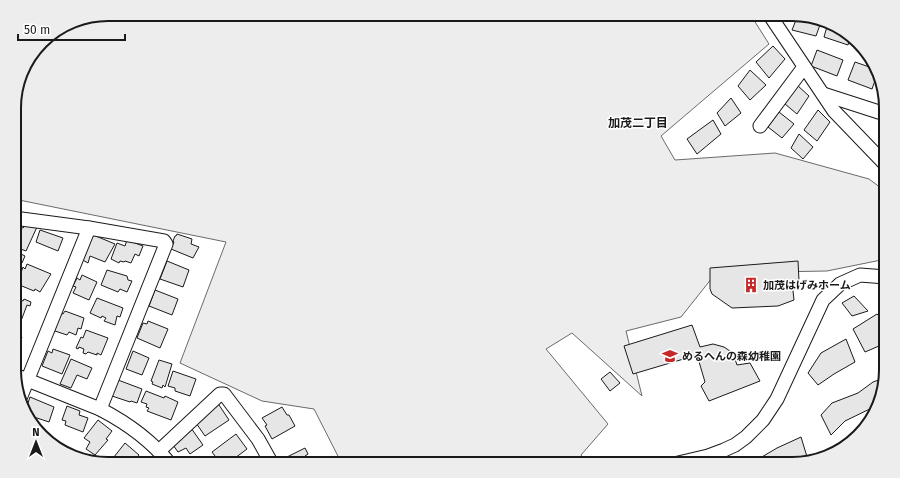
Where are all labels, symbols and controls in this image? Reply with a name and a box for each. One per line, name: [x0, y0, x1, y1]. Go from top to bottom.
scale bar: [18, 16, 125, 42]
text: 50 m: [24, 23, 50, 37]
district label: 加茂二丁目: [608, 116, 668, 130]
building icon: 加茂はげみホーム: [742, 276, 760, 294]
place label: 加茂はげみホーム: [763, 279, 851, 292]
school or university icon: めるへんの森幼稚園: [661, 347, 679, 365]
place label: めるへんの森幼稚園: [682, 350, 781, 363]
north arrow: [16, 422, 56, 462]
text: N: [32, 426, 40, 439]

